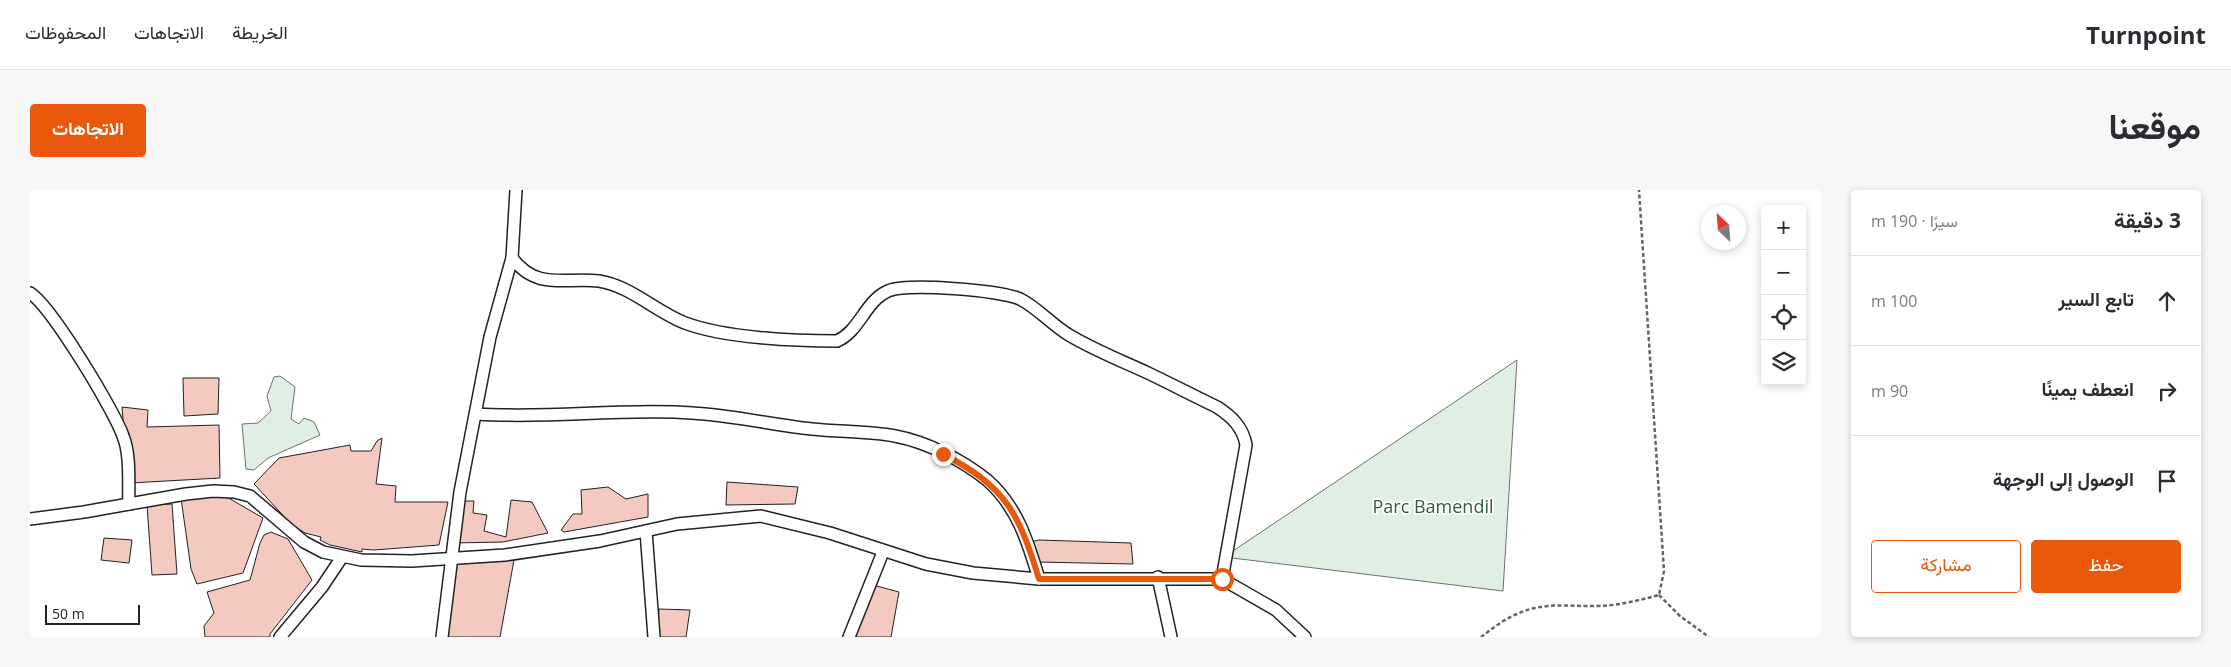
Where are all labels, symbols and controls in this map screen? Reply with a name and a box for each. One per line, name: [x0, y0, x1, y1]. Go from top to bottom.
text: Turnpoint: [2086, 18, 2206, 51]
text: المحفوظات: [25, 20, 106, 44]
text: الاتجاهات: [134, 20, 204, 44]
text: الخريطة: [232, 20, 288, 44]
text: موقعنا: [2108, 102, 2201, 149]
button: الاتجاهات: [30, 104, 146, 157]
north arrow: [1701, 205, 1746, 250]
map controls: [1761, 205, 1806, 385]
button: +: [1761, 205, 1806, 250]
text: 3 دقيقة: [2114, 206, 2181, 234]
text: سيرًا · 190 m: [1871, 210, 1958, 232]
button: −: [1761, 250, 1806, 295]
text: تابع السير: [2058, 286, 2134, 312]
icon: ahead: [2153, 287, 2181, 315]
text: 100 m: [1871, 290, 1917, 312]
button: locate: [1761, 295, 1806, 340]
button: layers: [1761, 340, 1806, 385]
text: انعطف يمينًا: [2041, 376, 2134, 402]
icon: right: [2153, 377, 2181, 405]
text: 90 m: [1871, 380, 1908, 402]
route end: [932, 443, 955, 466]
text: الوصول إلى الوجهة: [1993, 466, 2134, 492]
icon: arrive: [2153, 467, 2181, 495]
park label: Parc Bamendil: [1372, 494, 1494, 518]
button: مشاركة: [1871, 540, 2021, 593]
button: حفظ: [2031, 540, 2181, 593]
route start: [1211, 568, 1234, 591]
scale bar: [45, 602, 140, 625]
text: 50 m: [52, 604, 85, 623]

